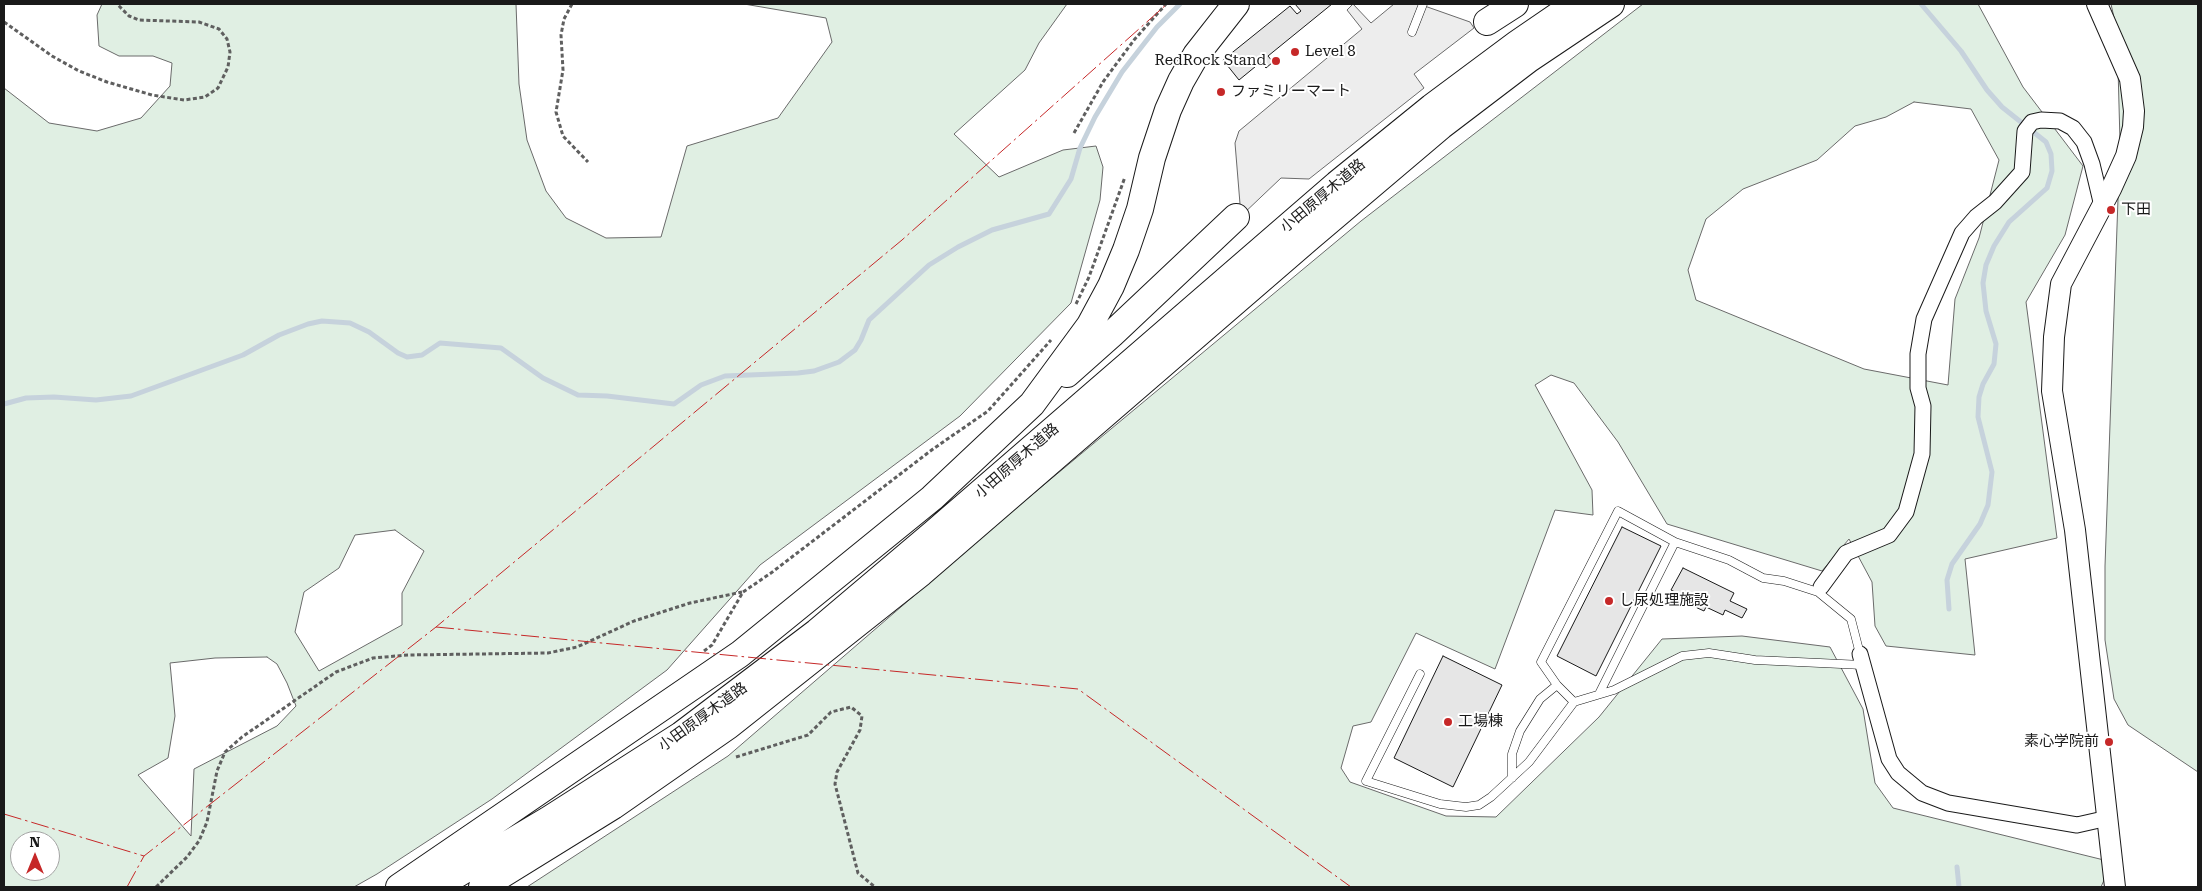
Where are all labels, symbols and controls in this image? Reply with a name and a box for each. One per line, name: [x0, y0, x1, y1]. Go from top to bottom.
place label: Level 8: [1305, 43, 1356, 61]
marker: Level 8: [1289, 46, 1301, 58]
place label: RedRock Stand: [1155, 52, 1266, 70]
marker: RedRock Stand: [1270, 55, 1282, 67]
place label: ファミリーマート: [1231, 83, 1351, 101]
marker: ファミリーマート: [1215, 86, 1227, 98]
street label: 小田原厚木道路: [1277, 155, 1369, 237]
place label: 下田: [2121, 201, 2151, 219]
marker: 下田: [2105, 204, 2117, 216]
street label: 小田原厚木道路: [971, 420, 1063, 502]
place label: し尿処理施設: [1619, 592, 1709, 610]
marker: し尿処理施設: [1603, 595, 1615, 607]
street label: 小田原厚木道路: [655, 679, 751, 755]
place label: 工場棟: [1458, 713, 1503, 731]
marker: 工場棟: [1442, 716, 1454, 728]
place label: 素心学院前: [2024, 733, 2099, 751]
marker: 素心学院前: [2103, 736, 2115, 748]
north arrow: [10, 831, 60, 881]
text: N: [30, 834, 40, 850]

